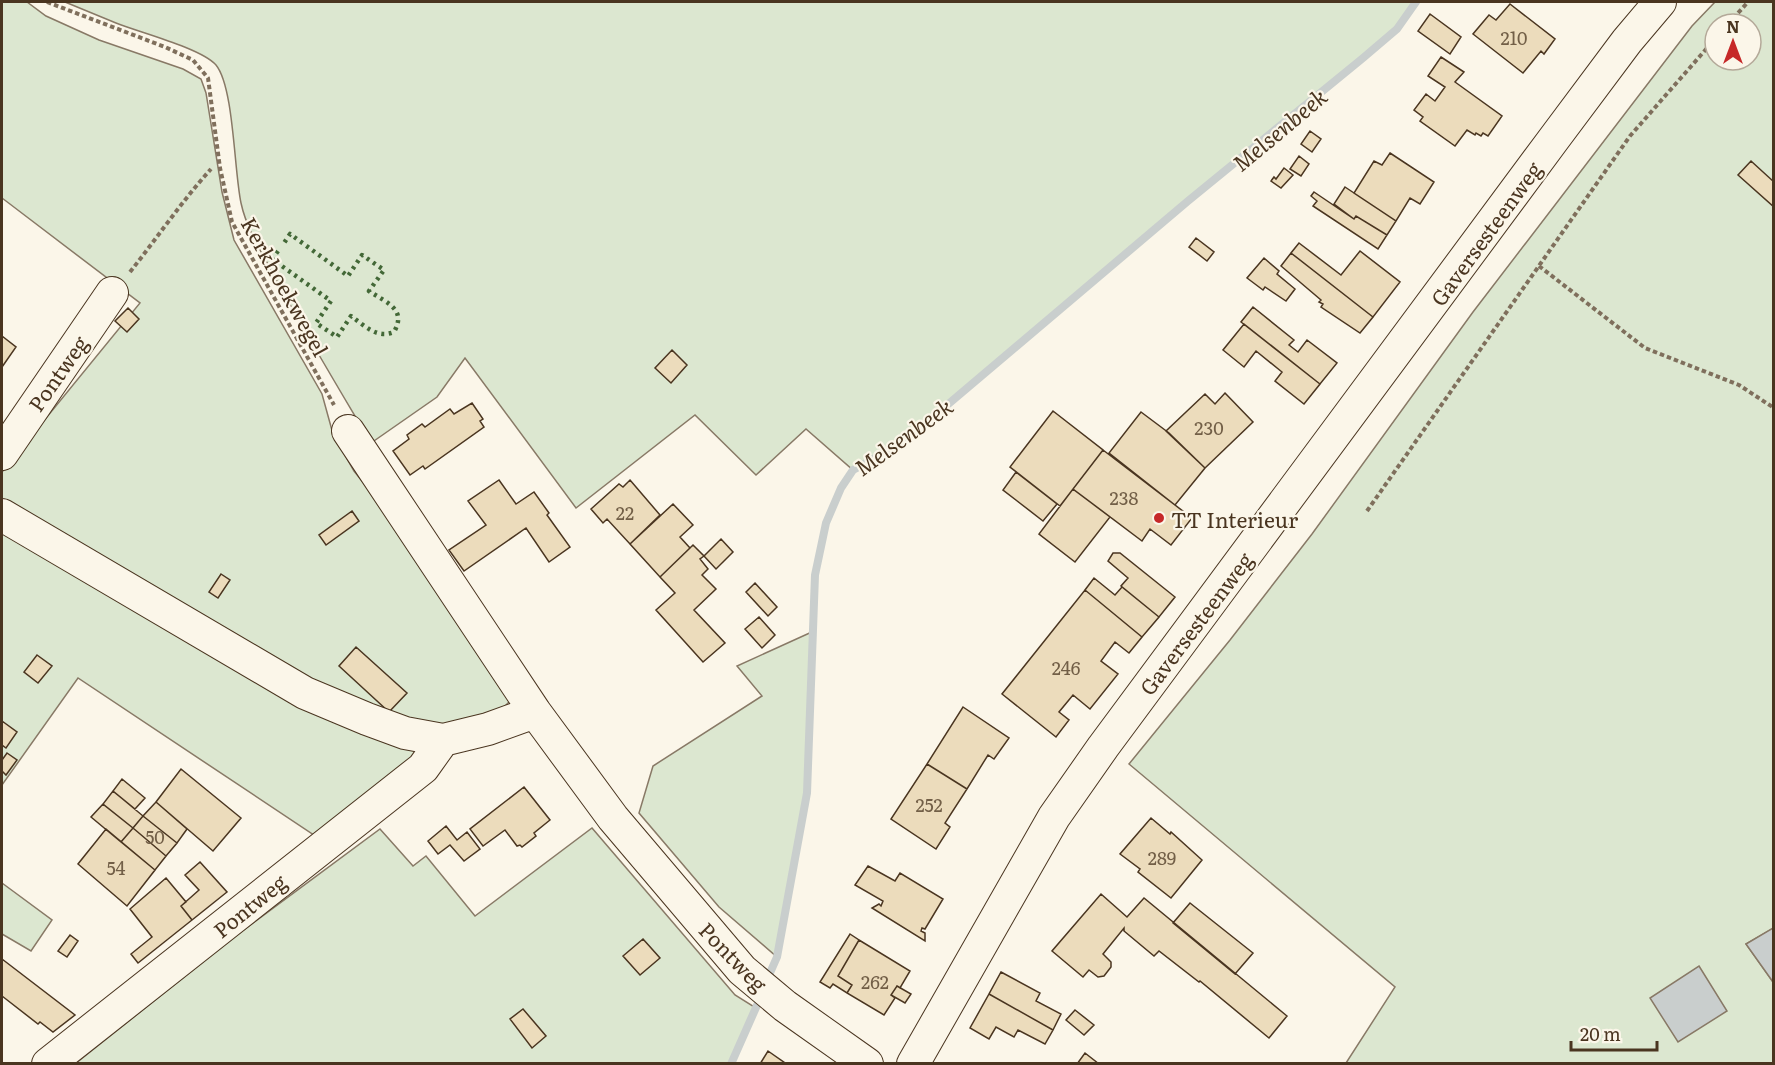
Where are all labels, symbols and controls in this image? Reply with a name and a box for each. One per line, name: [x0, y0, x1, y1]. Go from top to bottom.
north arrow: [1703, 12, 1763, 72]
text: N: [1726, 14, 1740, 38]
house number: 210: [1501, 24, 1527, 51]
water label: Melsenbeek: [1225, 80, 1333, 178]
street label: Gaversesteenweg: [1422, 154, 1548, 312]
street label: Kerkhoekwegel: [235, 211, 337, 361]
street label: Pontweg: [20, 328, 95, 417]
water label: Melsenbeek: [847, 389, 959, 483]
house number: 230: [1194, 414, 1224, 441]
house number: 238: [1110, 484, 1138, 511]
house number: 22: [616, 499, 634, 526]
place label: TT Interieur: [1171, 503, 1298, 534]
marker: TT Interieur: [1152, 511, 1166, 525]
street label: Gaversesteenweg: [1131, 545, 1259, 701]
house number: 246: [1052, 654, 1081, 681]
house number: 252: [915, 791, 943, 818]
house number: 50: [145, 823, 165, 850]
house number: 289: [1148, 844, 1176, 871]
house number: 54: [106, 854, 126, 881]
street label: Pontweg: [206, 866, 293, 944]
street label: Pontweg: [693, 914, 775, 998]
house number: 262: [861, 968, 889, 995]
scale bar: [1571, 1014, 1656, 1052]
text: 20 m: [1580, 1020, 1621, 1047]

